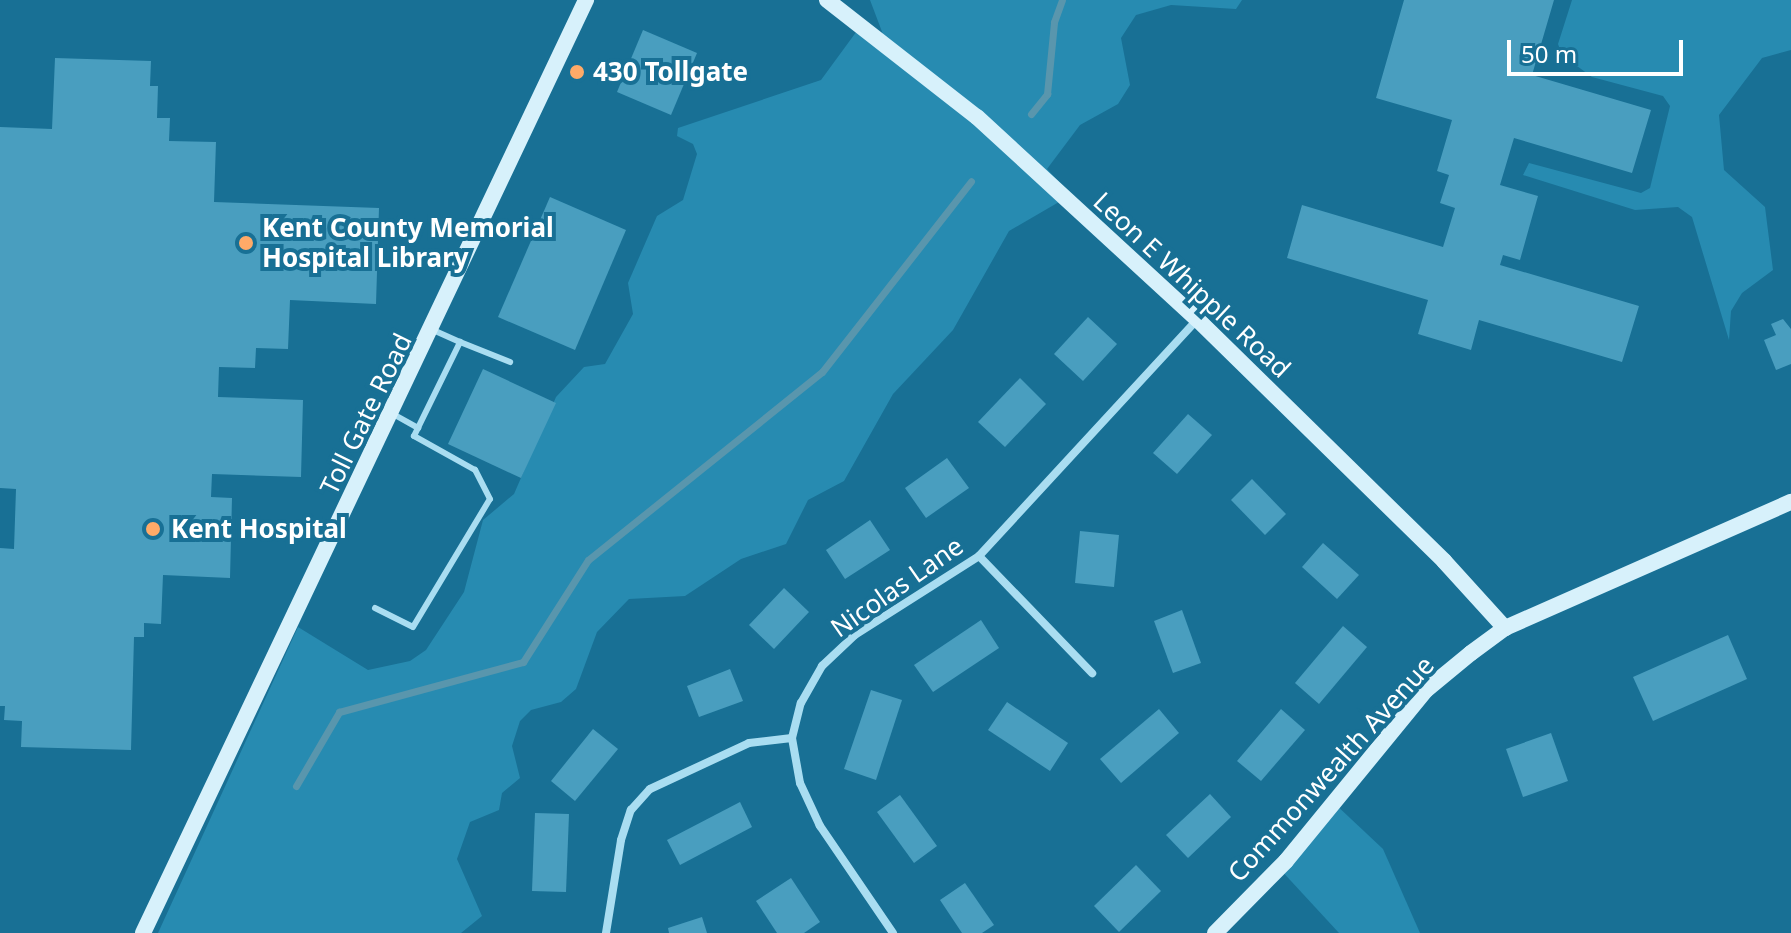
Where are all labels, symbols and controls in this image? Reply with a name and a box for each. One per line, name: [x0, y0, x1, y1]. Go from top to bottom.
scale bar: [1511, 24, 1687, 74]
text: 50 m: [1521, 37, 1577, 70]
place label: 430 Tollgate: [593, 56, 748, 88]
marker: 430 Tollgate: [568, 63, 586, 81]
street label: Leon E Whipple Road: [1087, 186, 1297, 384]
place label: Kent County Memorial Hospital Library: [262, 212, 554, 274]
marker: Kent County Memorial Hospital Library: [237, 234, 255, 252]
street label: Toll Gate Road: [314, 328, 418, 500]
place label: Kent Hospital: [171, 513, 347, 545]
marker: Kent Hospital: [142, 518, 164, 540]
street label: Nicolas Lane: [825, 530, 969, 644]
street label: Commonwealth Avenue: [1222, 650, 1440, 888]

